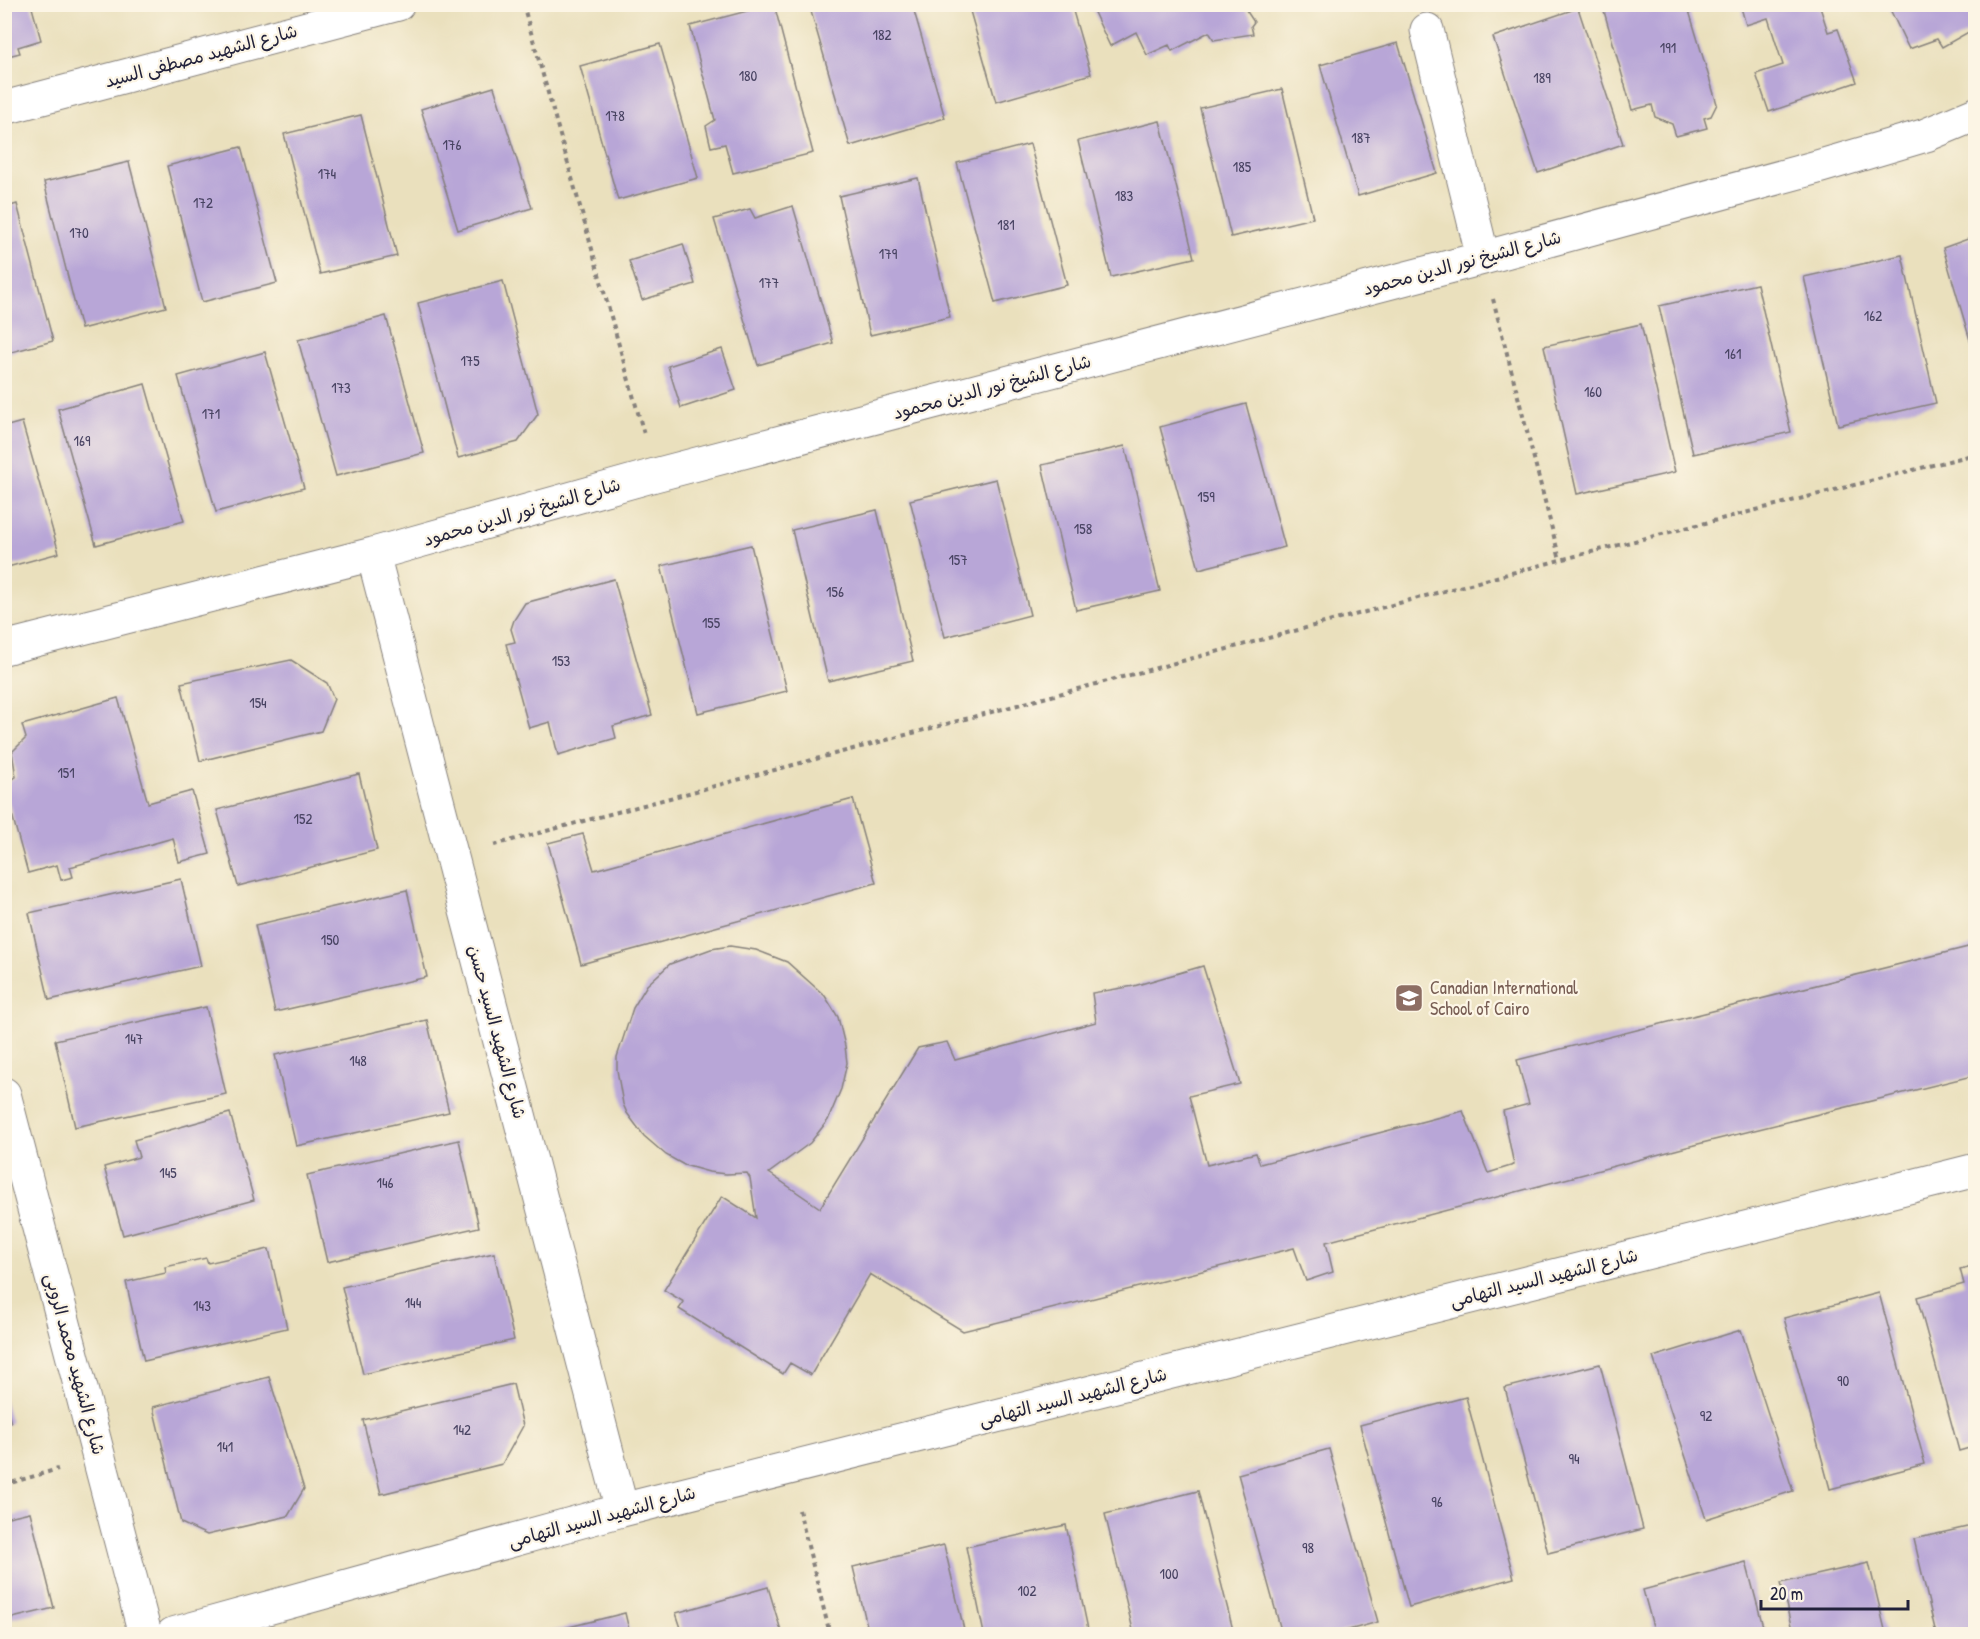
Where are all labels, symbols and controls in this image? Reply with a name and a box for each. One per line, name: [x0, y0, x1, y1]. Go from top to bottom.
street label: شارع الشهيد مصطفى السيد: [102, 18, 300, 93]
house number: 182: [873, 24, 891, 45]
house number: 191: [1660, 37, 1676, 58]
house number: 180: [739, 65, 758, 86]
house number: 189: [1533, 67, 1551, 88]
house number: 178: [605, 105, 625, 126]
house number: 187: [1351, 127, 1371, 148]
house number: 176: [443, 134, 461, 155]
house number: 185: [1233, 156, 1252, 177]
house number: 174: [318, 163, 337, 184]
house number: 183: [1115, 185, 1134, 206]
house number: 172: [193, 192, 213, 213]
house number: 181: [997, 214, 1015, 235]
house number: 170: [69, 222, 89, 243]
street label: شارع الشيخ نور الدين محمود: [1360, 224, 1564, 301]
house number: 179: [879, 243, 898, 264]
house number: 177: [759, 272, 779, 293]
house number: 162: [1864, 305, 1882, 326]
house number: 161: [1725, 343, 1741, 364]
street label: شارع الشيخ نور الدين محمود: [890, 348, 1094, 425]
house number: 175: [460, 350, 480, 371]
house number: 173: [331, 377, 351, 398]
house number: 160: [1584, 381, 1602, 402]
house number: 171: [202, 403, 220, 424]
house number: 169: [74, 430, 91, 451]
street label: شارع الشيخ نور الدين محمود: [420, 471, 623, 552]
house number: 159: [1197, 486, 1215, 507]
house number: 158: [1074, 518, 1092, 539]
house number: 157: [948, 549, 968, 570]
house number: 156: [826, 581, 844, 602]
house number: 155: [702, 612, 721, 633]
house number: 153: [552, 650, 571, 671]
house number: 154: [249, 692, 267, 713]
house number: 151: [57, 762, 75, 783]
house number: 152: [294, 808, 312, 829]
house number: 150: [321, 929, 340, 950]
street label: شارع الشهيد السيد حسن: [462, 942, 533, 1122]
place label: Canadian International School of Cairo: [1430, 975, 1578, 1021]
school or university icon: Canadian International School of Cairo: [1393, 982, 1425, 1014]
house number: 147: [125, 1028, 143, 1049]
house number: 148: [349, 1050, 367, 1071]
house number: 145: [159, 1162, 177, 1183]
house number: 146: [376, 1172, 394, 1193]
street label: شارع الشهيد السيد التهامى: [1447, 1242, 1641, 1313]
street label: شارع الشهيد محمد الروبى: [39, 1270, 112, 1457]
house number: 144: [405, 1292, 422, 1313]
house number: 143: [193, 1295, 211, 1316]
street label: شارع الشهيد السيد التهامى: [976, 1361, 1170, 1432]
house number: 90: [1837, 1370, 1849, 1391]
house number: 92: [1700, 1405, 1712, 1426]
house number: 142: [453, 1419, 471, 1440]
house number: 141: [217, 1436, 233, 1457]
house number: 94: [1568, 1448, 1580, 1469]
street label: شارع الشهيد السيد التهامى: [505, 1479, 698, 1554]
house number: 96: [1431, 1491, 1443, 1512]
house number: 98: [1302, 1537, 1314, 1558]
house number: 100: [1160, 1563, 1179, 1584]
scale bar: [1761, 1573, 1908, 1611]
house number: 102: [1017, 1580, 1037, 1601]
text: 20 m: [1770, 1581, 1803, 1606]

